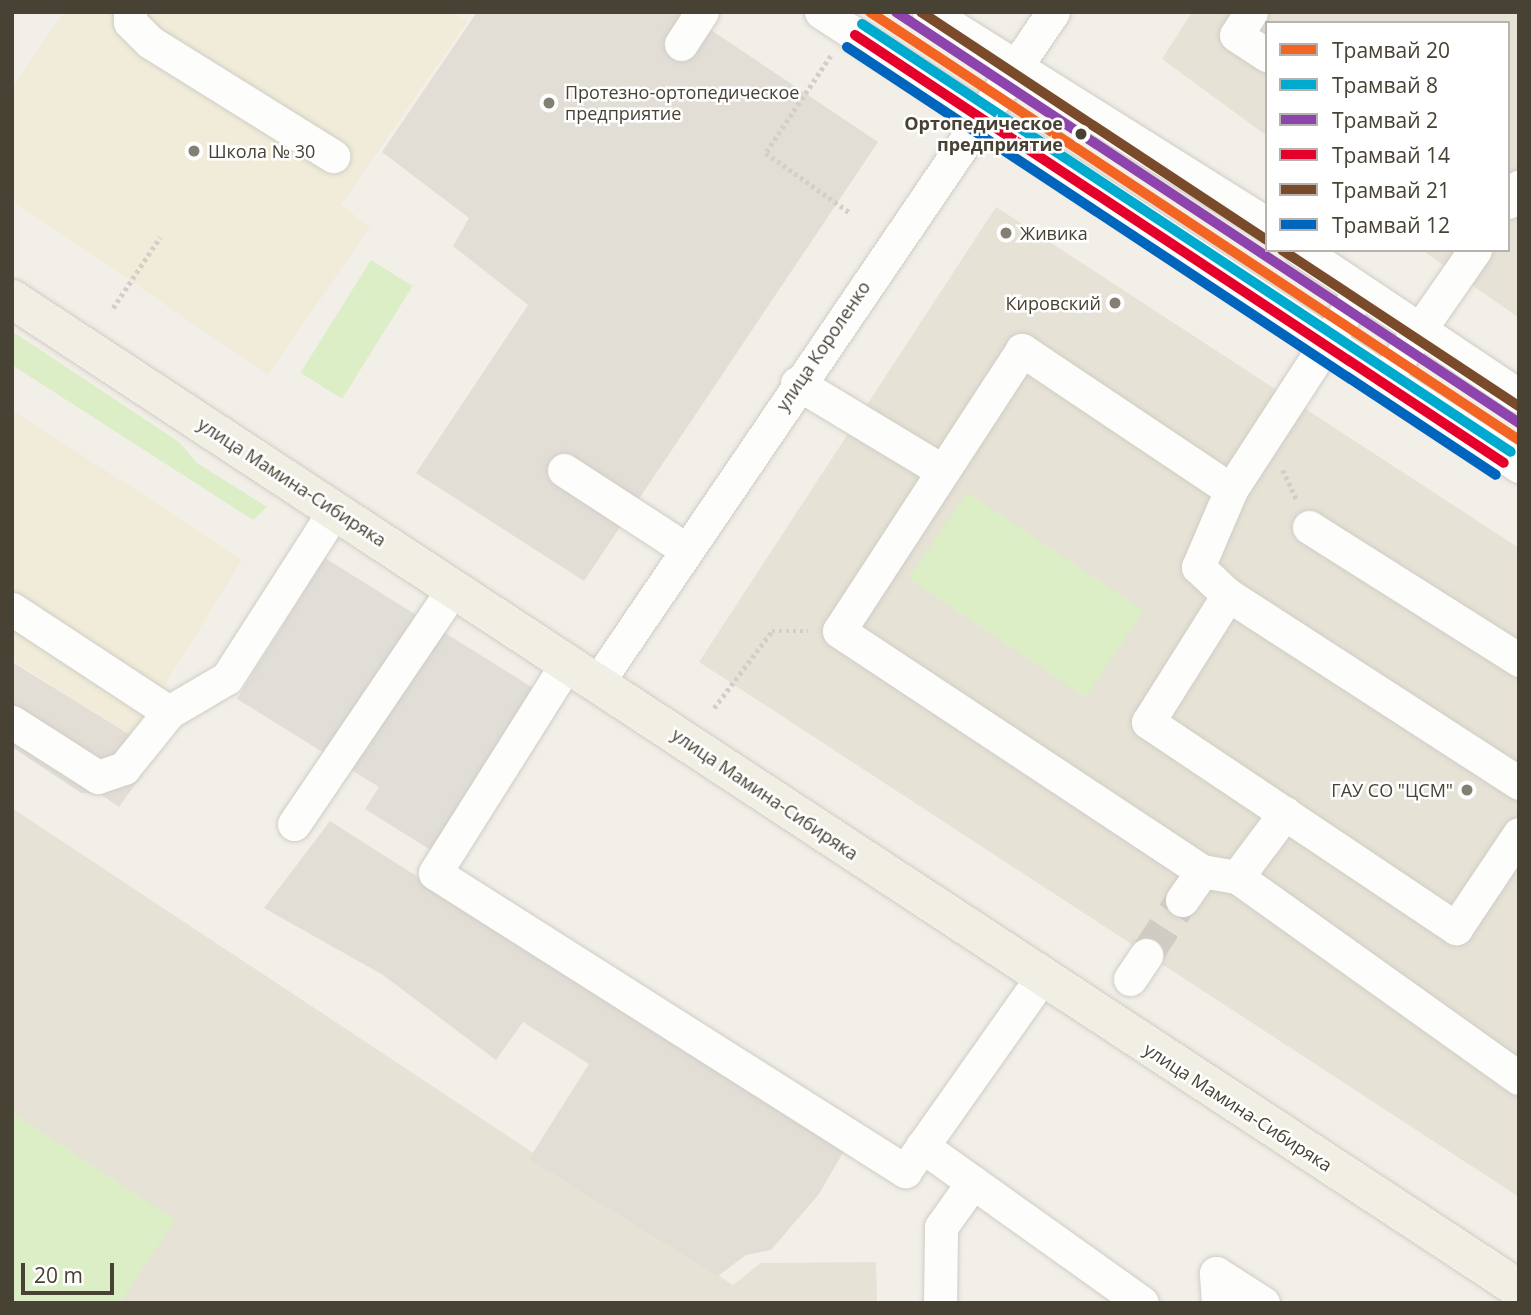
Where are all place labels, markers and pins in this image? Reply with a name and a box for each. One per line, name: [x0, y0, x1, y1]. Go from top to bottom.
place label: Протезно-ортопедическое предприятие: [565, 82, 799, 124]
marker: Протезно-ортопедическое предприятие: [539, 93, 559, 113]
place label: Ортопедическое предприятие: [904, 113, 1063, 156]
marker: Ортопедическое предприятие: [1069, 122, 1093, 146]
place label: Школа № 30: [208, 140, 315, 162]
marker: Школа № 30: [186, 143, 202, 159]
place label: Живика: [1020, 222, 1088, 244]
marker: Живика: [998, 225, 1014, 241]
place label: Кировский: [1006, 292, 1101, 314]
marker: Кировский: [1107, 295, 1123, 311]
place label: ГАУ СО "ЦСМ": [1331, 779, 1453, 801]
marker: ГАУ СО "ЦСМ": [1459, 782, 1475, 798]

